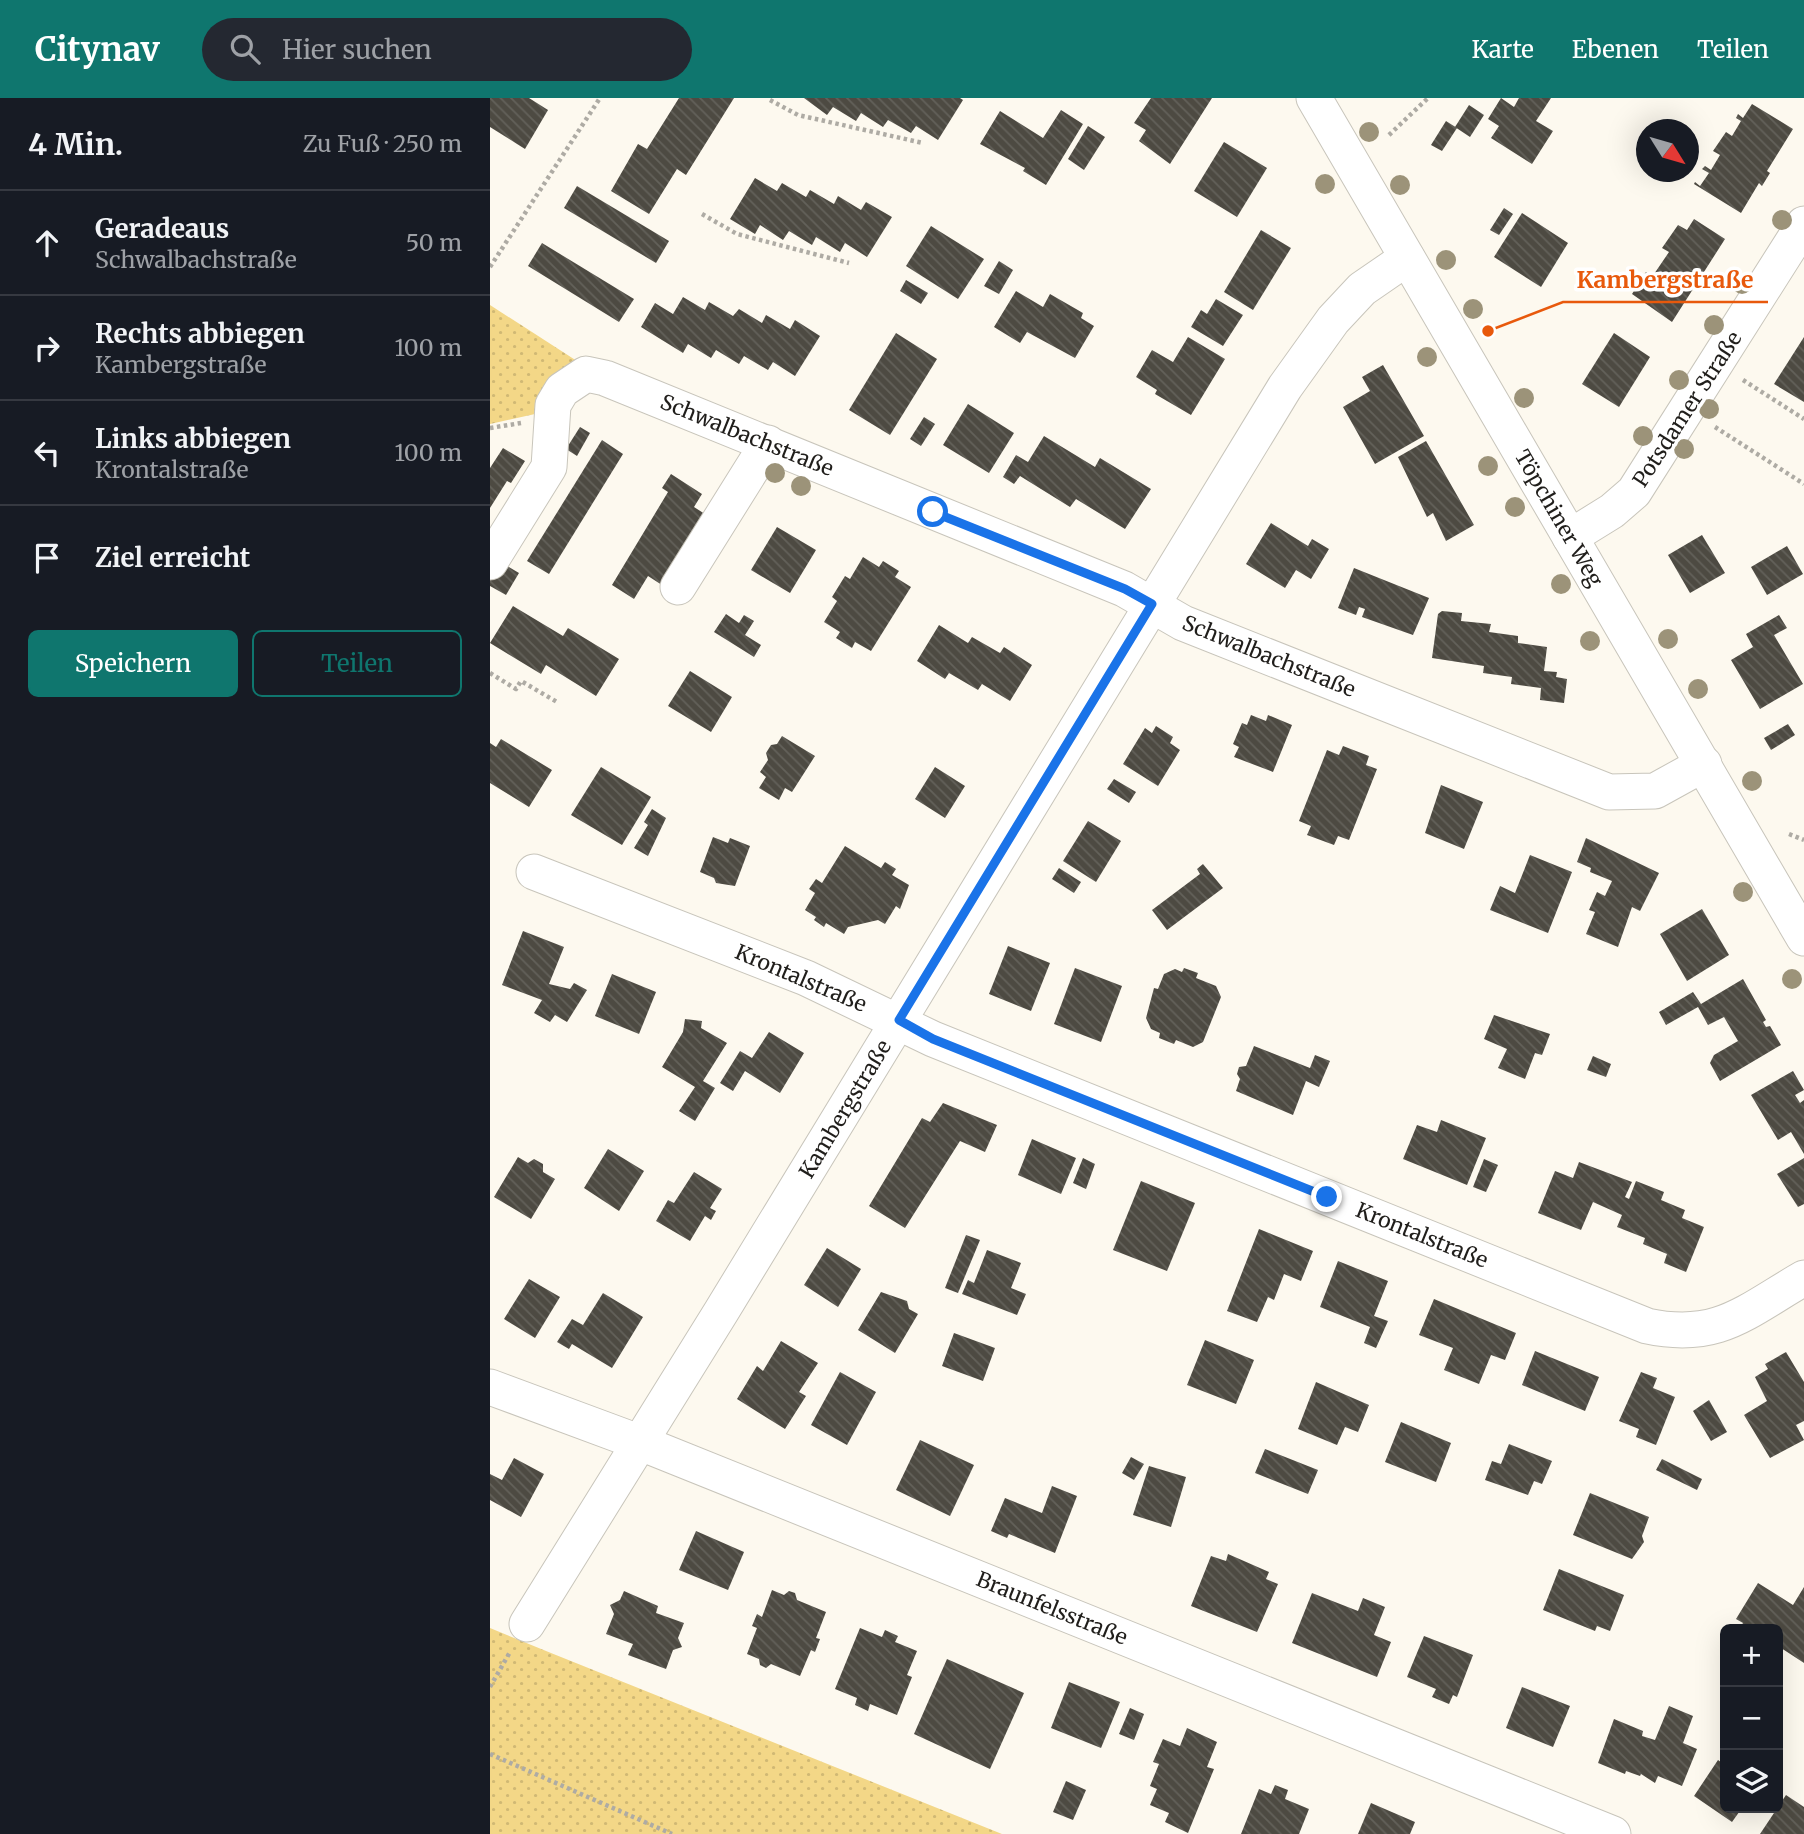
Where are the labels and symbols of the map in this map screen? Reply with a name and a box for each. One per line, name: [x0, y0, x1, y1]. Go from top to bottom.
north arrow: [1636, 119, 1699, 182]
callout: Kambergstraße: [1563, 258, 1768, 302]
text: Kambergstraße: [1576, 265, 1754, 294]
street label: Potsdamer Straße: [1627, 326, 1747, 492]
street label: Schwalbachstraße: [657, 388, 838, 482]
street label: Töpchiner Weg: [1509, 445, 1609, 592]
route start: [917, 496, 948, 527]
street label: Schwalbachstraße: [1179, 609, 1360, 703]
street label: Krontalstraße: [731, 938, 871, 1018]
street label: Kambergstraße: [793, 1035, 897, 1183]
route end: [1311, 1181, 1342, 1212]
street label: Krontalstraße: [1352, 1196, 1492, 1274]
street label: Braunfelsstraße: [972, 1565, 1132, 1651]

